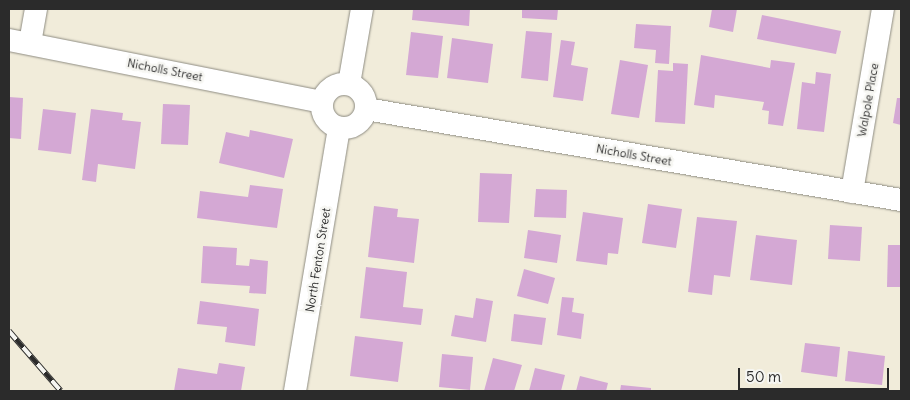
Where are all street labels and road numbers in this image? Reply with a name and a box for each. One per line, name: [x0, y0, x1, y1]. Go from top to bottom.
street label: Nicholls Street: [126, 56, 204, 84]
street label: Walpole Place: [854, 62, 882, 138]
street label: Nicholls Street: [595, 141, 673, 169]
street label: North Fenton Street: [303, 207, 333, 313]

